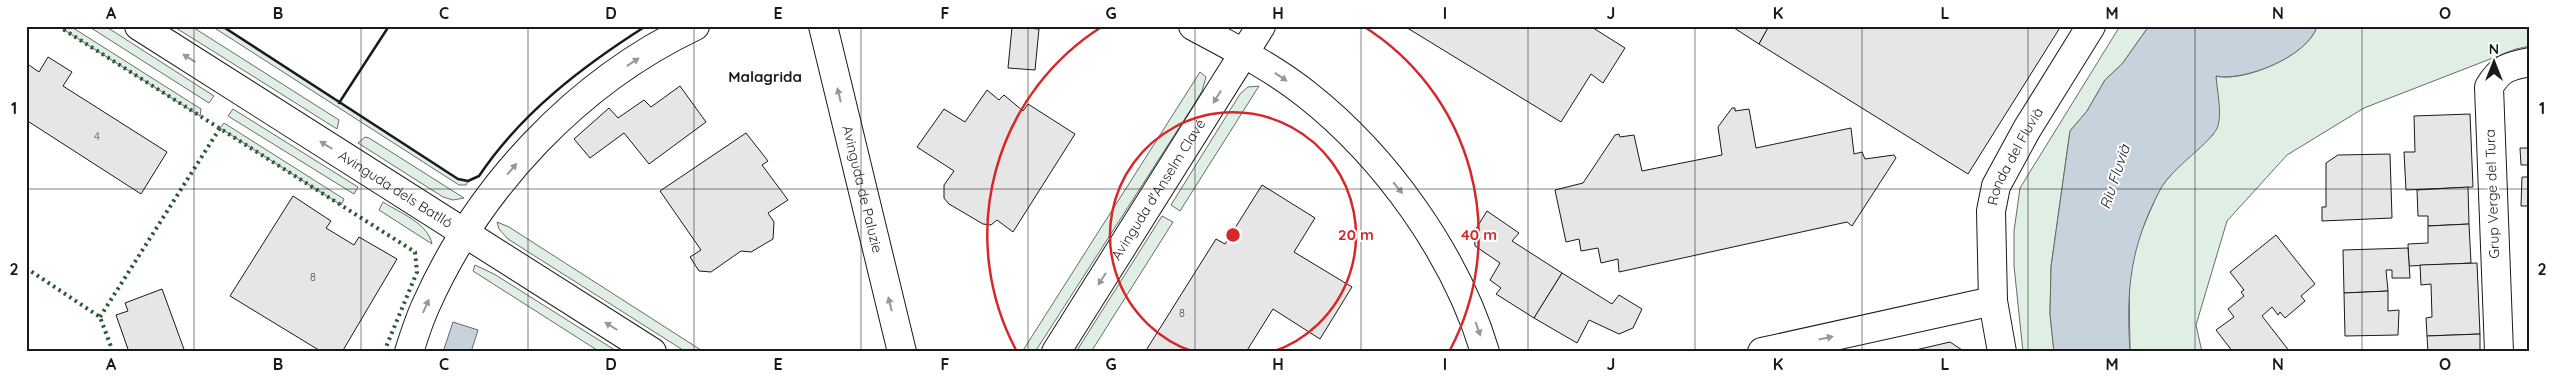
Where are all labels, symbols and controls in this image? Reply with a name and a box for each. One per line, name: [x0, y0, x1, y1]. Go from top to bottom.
text: A: [106, 3, 117, 23]
text: B: [273, 3, 283, 23]
text: C: [439, 3, 449, 23]
text: D: [605, 3, 617, 23]
text: E: [773, 3, 783, 23]
text: F: [941, 3, 950, 23]
text: G: [1105, 3, 1117, 23]
text: H: [1272, 3, 1284, 23]
text: I: [1443, 3, 1447, 23]
text: J: [1607, 3, 1615, 23]
text: K: [1773, 3, 1783, 23]
text: L: [1941, 3, 1950, 23]
text: M: [2105, 3, 2119, 23]
text: N: [2272, 3, 2284, 23]
text: O: [2439, 3, 2451, 23]
north arrow: [2468, 38, 2518, 88]
text: N: [2489, 40, 2499, 58]
one-way arrow: [182, 53, 195, 63]
one-way arrow: [627, 57, 640, 67]
district label: Malagrida: [728, 67, 802, 86]
one-way arrow: [1274, 72, 1287, 82]
one-way arrow: [835, 88, 843, 103]
one-way arrow: [1212, 91, 1222, 104]
text: 1: [11, 98, 17, 118]
text: 1: [2539, 98, 2545, 118]
street label: Ronda del Fluvià: [1983, 104, 2047, 207]
street label: Avinguda d'Anselm Clavé: [1107, 116, 1209, 263]
street label: Avinguda de Paluzie: [838, 124, 887, 255]
house number: 4: [94, 129, 100, 143]
street label: Grup Verge del Tura: [2481, 129, 2503, 259]
one-way arrow: [319, 141, 333, 150]
water label: Riu Fluvià: [2095, 141, 2134, 211]
street label: Avinguda dels Batlló: [335, 146, 456, 232]
one-way arrow: [506, 163, 517, 175]
one-way arrow: [1392, 182, 1404, 194]
text: 20 m: [1338, 225, 1374, 244]
text: 40 m: [1461, 225, 1497, 244]
centre of rings: [1224, 226, 1242, 244]
text: 2: [9, 259, 19, 279]
text: 2: [2537, 259, 2547, 279]
house number: 8: [310, 270, 316, 284]
one-way arrow: [1098, 272, 1107, 286]
one-way arrow: [886, 297, 894, 312]
one-way arrow: [422, 299, 430, 313]
house number: 8: [1179, 306, 1185, 320]
one-way arrow: [605, 321, 618, 330]
one-way arrow: [1474, 322, 1482, 337]
one-way arrow: [1819, 333, 1835, 341]
text: A: [106, 354, 117, 374]
text: B: [273, 354, 283, 374]
text: C: [439, 354, 449, 374]
text: D: [605, 354, 617, 374]
text: E: [773, 354, 783, 374]
text: F: [941, 354, 950, 374]
text: G: [1105, 354, 1117, 374]
text: H: [1272, 354, 1284, 374]
text: I: [1443, 354, 1447, 374]
text: J: [1607, 354, 1615, 374]
text: K: [1773, 354, 1783, 374]
text: L: [1941, 354, 1950, 374]
text: M: [2105, 354, 2119, 374]
text: N: [2272, 354, 2284, 374]
text: O: [2439, 354, 2451, 374]

